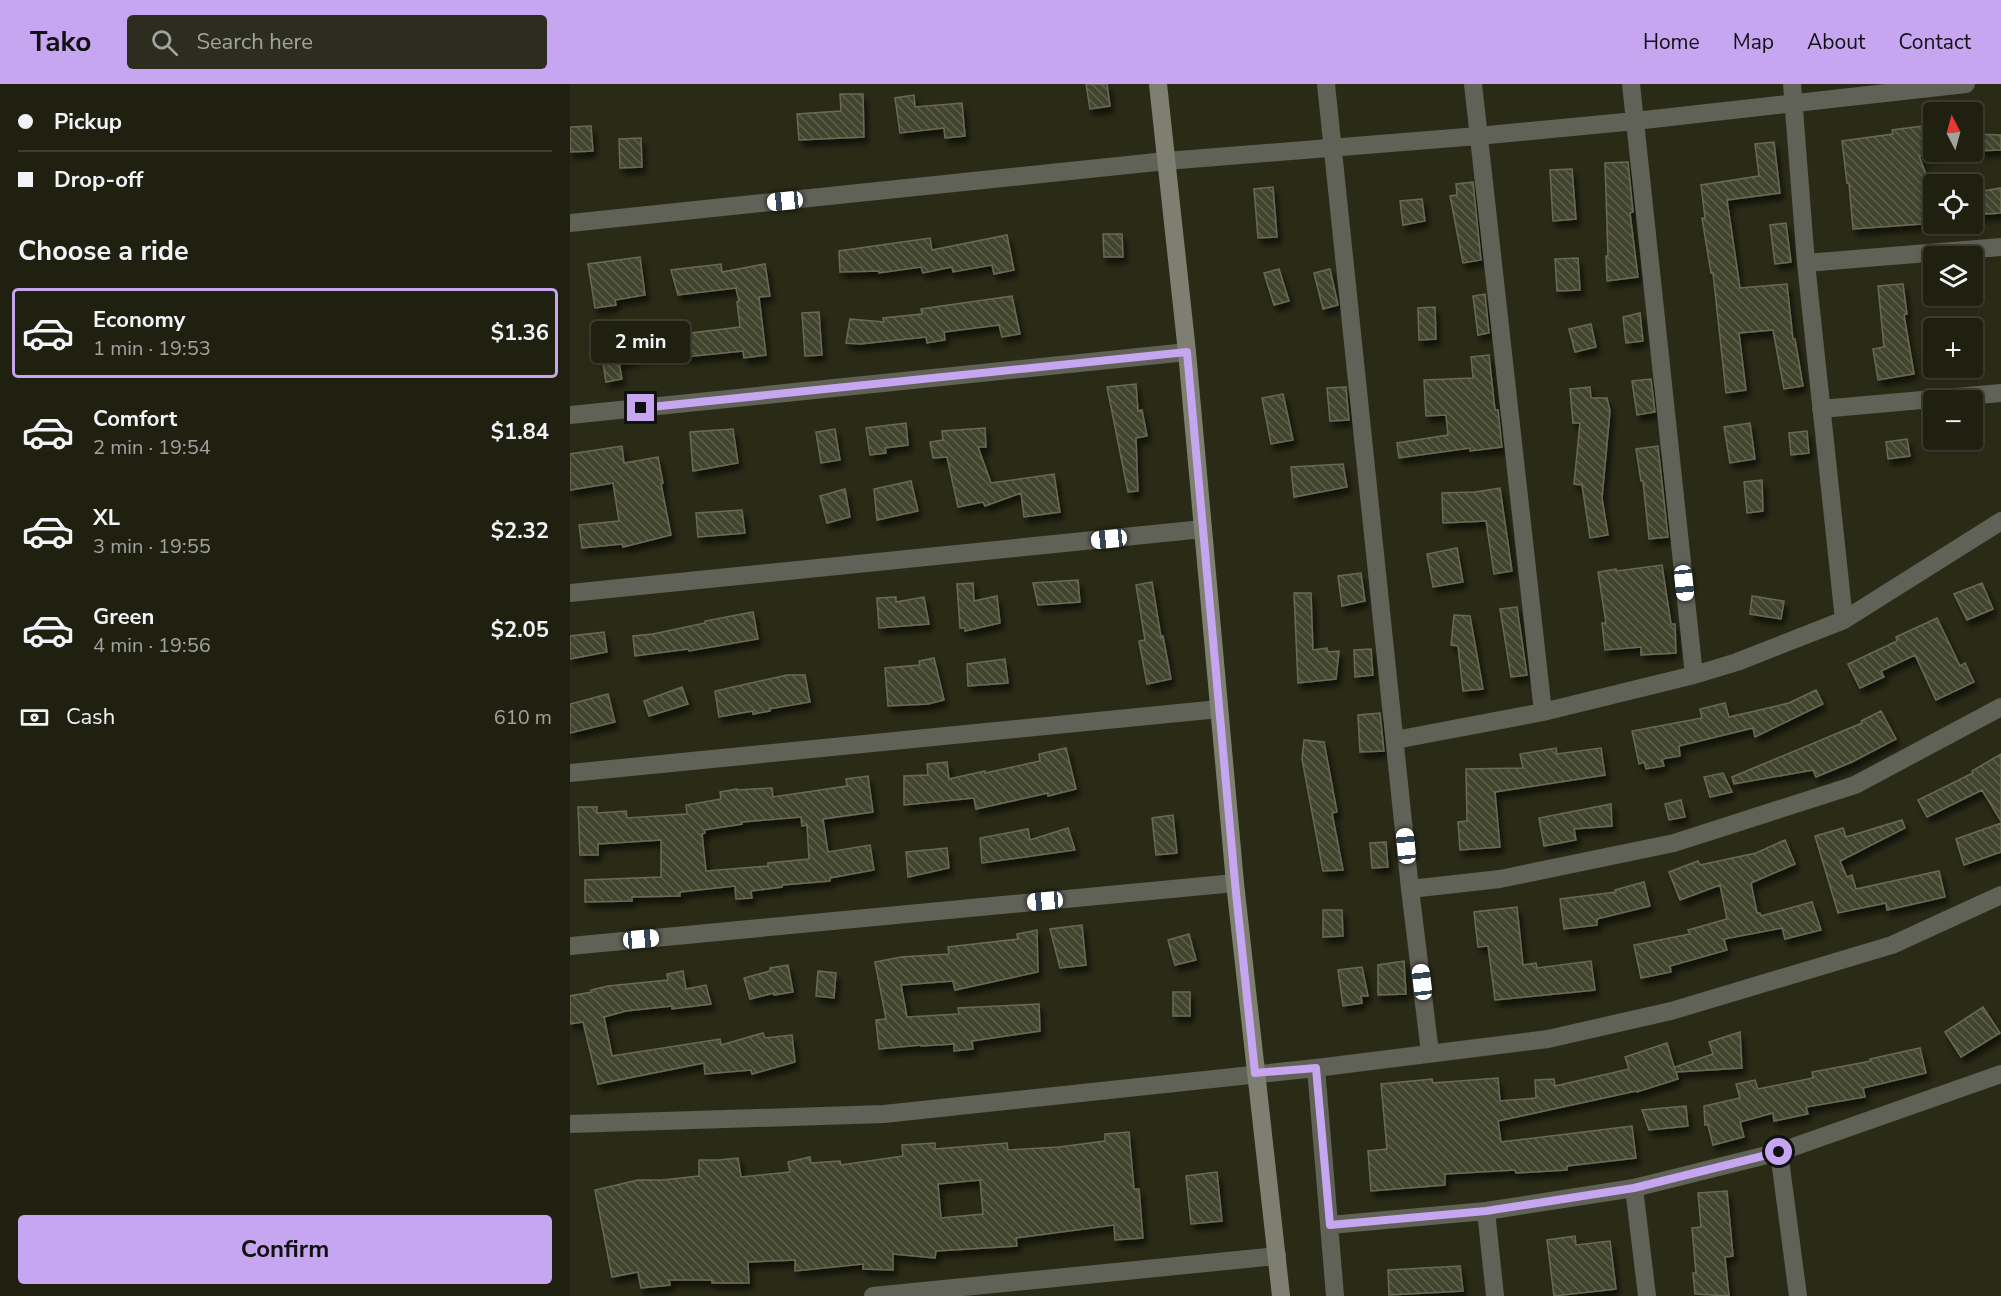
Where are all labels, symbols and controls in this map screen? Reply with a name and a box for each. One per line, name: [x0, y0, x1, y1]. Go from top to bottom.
search box: [127, 15, 547, 69]
text: Tako: [30, 23, 91, 61]
icon: search: [148, 26, 181, 59]
text: Search here: [196, 27, 313, 57]
text: Home: [1643, 28, 1700, 56]
text: Map: [1733, 28, 1774, 56]
text: About: [1807, 28, 1865, 56]
text: Contact: [1898, 28, 1971, 56]
north arrow: [1923, 102, 1983, 162]
map controls: [1923, 102, 1983, 450]
text: Pickup: [54, 107, 122, 137]
text: Drop-off: [54, 165, 143, 195]
button: locate: [1923, 174, 1983, 234]
car: [766, 190, 804, 212]
text: Choose a ride: [18, 233, 189, 270]
button: layers: [1923, 246, 1983, 306]
text: Economy: [93, 305, 185, 335]
icon: car: [21, 306, 75, 360]
text: $1.36: [491, 318, 549, 348]
button: +: [1923, 318, 1983, 378]
callout: 2 min: [592, 321, 691, 363]
text: 2 min: [615, 328, 666, 355]
text: 1 min · 19:53: [93, 335, 211, 362]
button: −: [1923, 390, 1983, 450]
route end: [627, 394, 654, 421]
text: Comfort: [93, 404, 177, 434]
icon: car: [21, 405, 75, 459]
text: $1.84: [491, 417, 549, 447]
text: 2 min · 19:54: [93, 434, 211, 461]
text: XL: [93, 503, 120, 533]
icon: car: [21, 504, 75, 558]
text: $2.32: [491, 516, 549, 546]
car: [1090, 528, 1128, 550]
text: 3 min · 19:55: [93, 533, 211, 560]
car: [1673, 564, 1695, 602]
text: Green: [93, 602, 154, 632]
icon: car: [21, 603, 75, 657]
text: $2.05: [491, 615, 549, 645]
text: 4 min · 19:56: [93, 632, 211, 659]
icon: cash: [18, 701, 51, 734]
text: Cash: [66, 702, 115, 732]
text: 610 m: [494, 704, 552, 731]
car: [1395, 827, 1417, 865]
car: [1026, 890, 1064, 912]
car: [622, 928, 660, 950]
car: [1411, 963, 1433, 1001]
route start: [1765, 1138, 1792, 1165]
button: Confirm: [18, 1215, 552, 1284]

